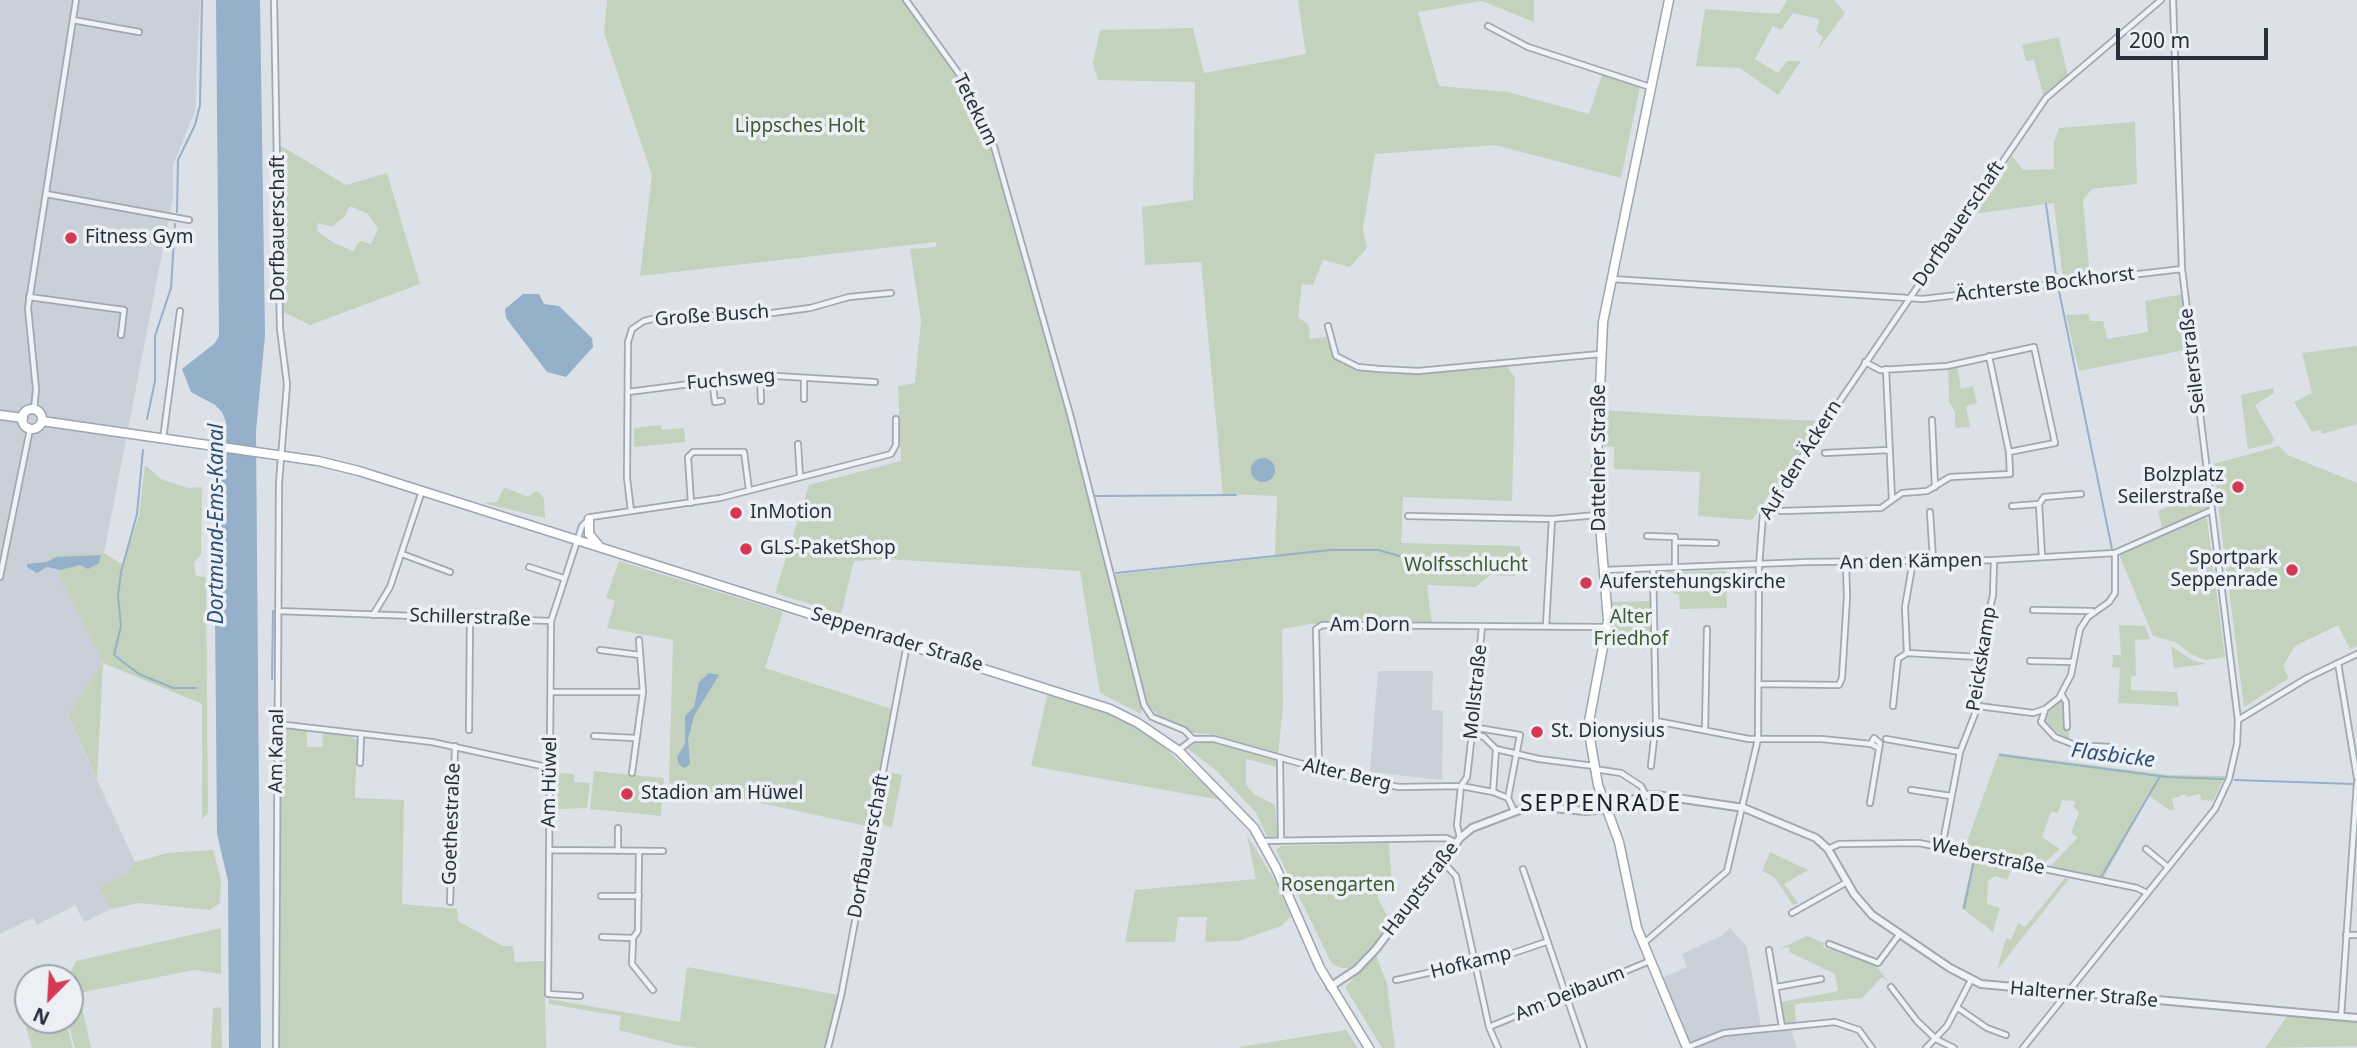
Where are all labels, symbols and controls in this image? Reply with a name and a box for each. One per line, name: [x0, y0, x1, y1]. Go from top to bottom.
scale bar: [2119, 14, 2271, 58]
text: 200 m: [2129, 26, 2190, 54]
street label: Tetekum: [948, 70, 1002, 150]
park label: Lippsches Holt: [735, 116, 865, 138]
street label: Dorfbauerschaft: [268, 155, 290, 301]
street label: Dorfbauerschaft: [1909, 157, 2009, 291]
place label: Fitness Gym: [85, 227, 194, 249]
marker: Fitness Gym: [63, 230, 79, 246]
street label: Ächterste Bockhorst: [1954, 263, 2136, 307]
street label: Große Busch: [654, 301, 770, 331]
street label: Seilerstraße: [2175, 307, 2211, 415]
street label: Fuchsweg: [686, 365, 776, 395]
street label: Dattelner Straße: [1589, 384, 1611, 532]
street label: Auf den Äckern: [1755, 396, 1847, 524]
water label: Dortmund-Ems-Kanal: [204, 424, 230, 624]
place label: Bolzplatz Seilerstraße: [2118, 465, 2224, 509]
marker: Bolzplatz Seilerstraße: [2230, 479, 2246, 495]
place label: InMotion: [750, 502, 832, 524]
marker: InMotion: [728, 505, 744, 521]
place label: GLS-PaketShop: [760, 538, 896, 560]
marker: GLS-PaketShop: [738, 541, 754, 557]
place label: Sportpark Seppenrade: [2170, 548, 2278, 592]
street label: An den Kämpen: [1840, 549, 1982, 575]
park label: Wolfsschlucht: [1404, 555, 1528, 577]
marker: Sportpark Seppenrade: [2284, 562, 2300, 578]
place label: Auferstehungskirche: [1600, 572, 1786, 594]
marker: Auferstehungskirche: [1578, 575, 1594, 591]
street label: Seppenrader Straße: [808, 603, 986, 677]
street label: Schillerstraße: [409, 604, 531, 632]
street label: Peickskamp: [1962, 605, 2002, 713]
park label: Alter Friedhof: [1594, 607, 1668, 651]
street label: Am Dorn: [1330, 615, 1410, 637]
street label: Mollstraße: [1460, 643, 1492, 741]
street label: Am Kanal: [265, 709, 289, 793]
place label: St. Dionysius: [1551, 721, 1665, 743]
marker: St. Dionysius: [1529, 724, 1545, 740]
street label: Am Hüwel: [538, 736, 562, 828]
water label: Flasbicke: [2070, 738, 2156, 774]
street label: Alter Berg: [1301, 754, 1393, 796]
street label: Goethestraße: [438, 763, 466, 885]
street label: Dorfbauerschaft: [844, 772, 894, 920]
place label: Stadion am Hüwel: [641, 783, 803, 805]
marker: Stadion am Hüwel: [619, 786, 635, 802]
district label: SEPPENRADE: [1521, 790, 1681, 818]
street label: Weberstraße: [1929, 834, 2047, 880]
street label: Hauptstraße: [1378, 837, 1464, 941]
park label: Rosengarten: [1281, 875, 1395, 897]
street label: Hofkamp: [1428, 942, 1514, 984]
street label: Am Deibaum: [1512, 962, 1628, 1026]
north arrow: [14, 964, 84, 1034]
street label: Halterner Straße: [2009, 977, 2159, 1013]
text: N: [29, 1001, 54, 1031]

